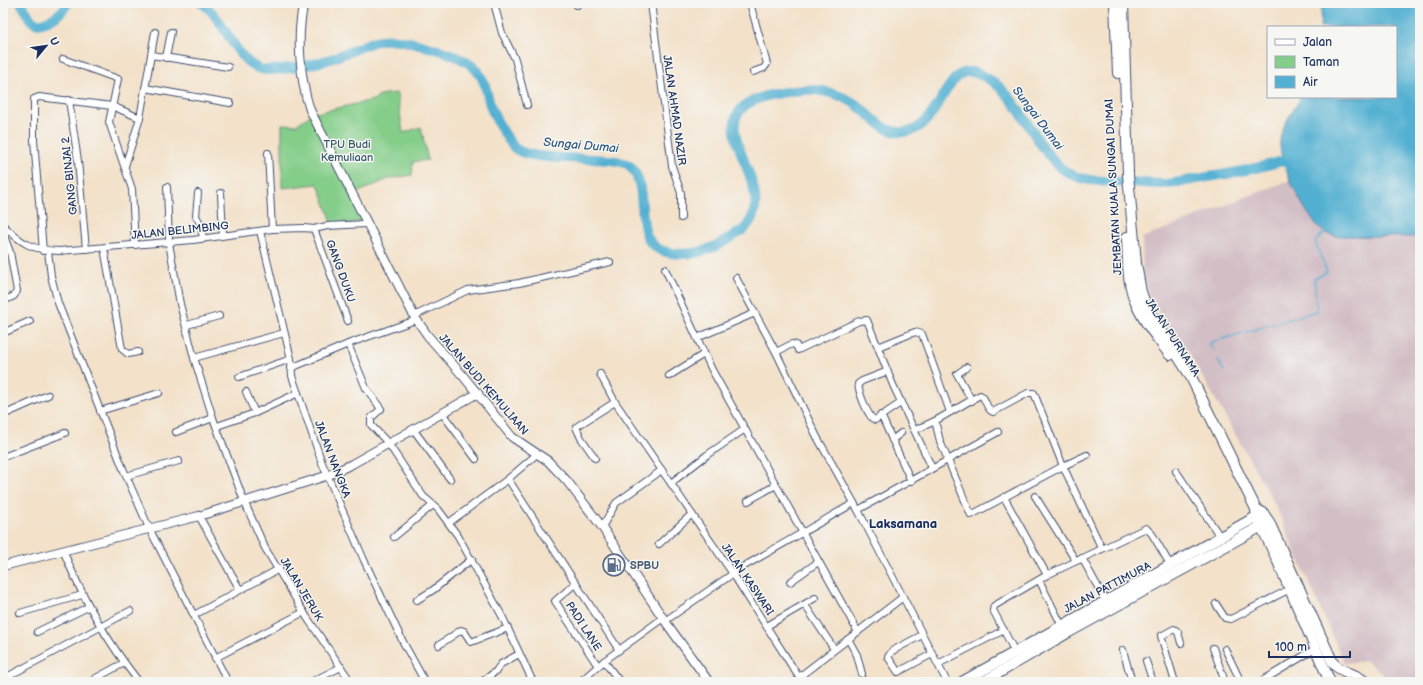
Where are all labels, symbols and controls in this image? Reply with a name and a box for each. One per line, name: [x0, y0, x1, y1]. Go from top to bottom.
north arrow: [26, 26, 66, 66]
legend: [1267, 26, 1397, 98]
text: U: [47, 35, 62, 48]
text: Jalan: [1303, 35, 1332, 50]
street label: JALAN AHMAD NAZIR: [660, 54, 689, 166]
text: Taman: [1303, 55, 1339, 70]
text: Air: [1303, 75, 1318, 90]
water label: Sungai Dumai: [1009, 84, 1067, 154]
street label: JEMBATAN KUALA SUNGAI DUMAI: [1102, 98, 1125, 275]
water label: Sungai Dumai: [543, 135, 621, 156]
street label: GANG BINJAI 2: [59, 136, 80, 216]
park label: TPU Budi Kemuliaan: [321, 138, 373, 164]
street label: JALAN BELIMBING: [131, 219, 229, 242]
street label: GANG DUKU: [323, 238, 358, 304]
street label: JALAN PURNAMA: [1143, 296, 1203, 379]
street label: JALAN BUDI KEMULIAAN: [436, 331, 531, 437]
street label: JALAN NANGKA: [312, 419, 353, 500]
district label: Laksamana: [869, 516, 937, 532]
street label: JALAN KASWARI: [719, 541, 777, 618]
fuel station icon: SPBU: [601, 552, 627, 578]
street label: JALAN JERUK: [277, 555, 326, 624]
place label: SPBU: [630, 559, 659, 572]
street label: JALAN PATTIMURA: [1061, 559, 1153, 616]
street label: PADI LANE: [563, 599, 604, 653]
scale bar: [1269, 633, 1350, 659]
text: 100 m: [1275, 640, 1307, 655]

